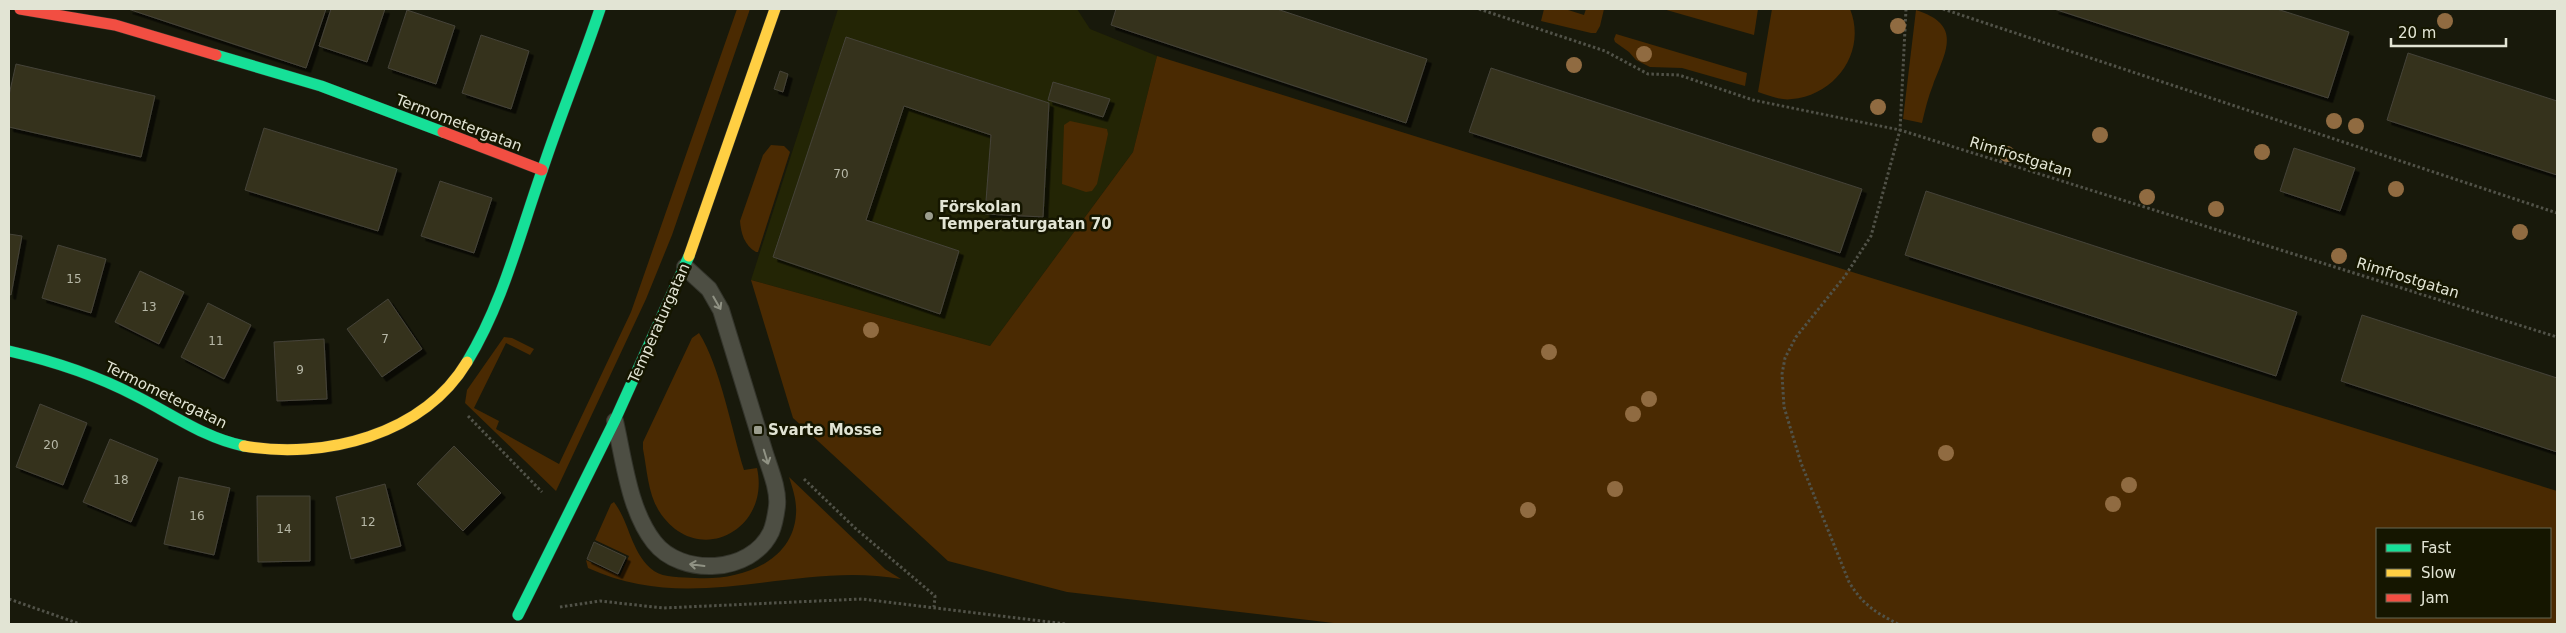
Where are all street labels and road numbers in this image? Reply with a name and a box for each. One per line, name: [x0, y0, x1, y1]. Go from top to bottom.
street label: Termometergatan: [392, 90, 525, 155]
street label: Rimfrostgatan: [1967, 133, 2075, 181]
street label: Rimfrostgatan: [2354, 254, 2462, 302]
street label: Temperaturgatan: [624, 260, 693, 387]
street label: Termometergatan: [101, 357, 230, 432]

